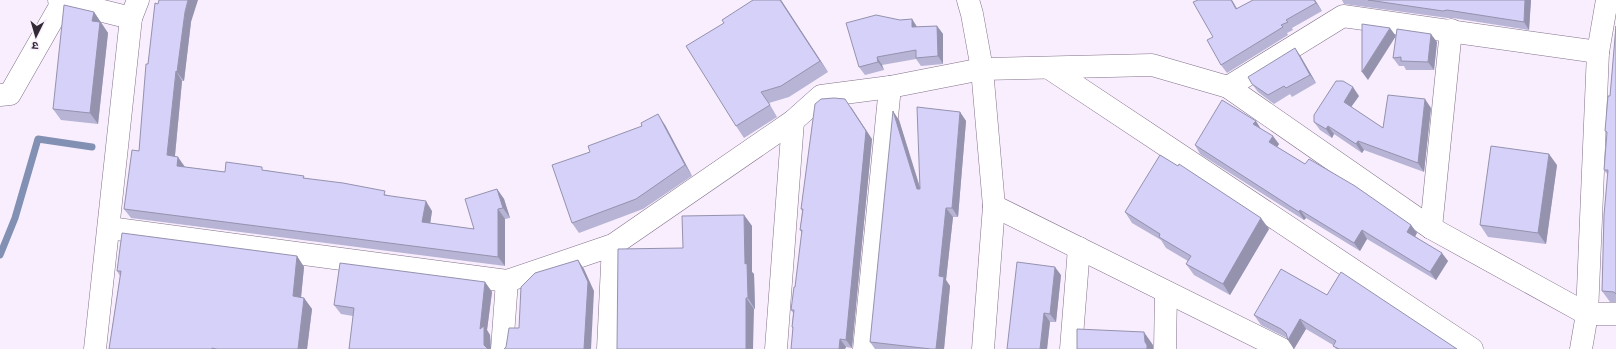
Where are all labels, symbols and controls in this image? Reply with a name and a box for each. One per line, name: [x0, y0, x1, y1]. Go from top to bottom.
north arrow: [16, 16, 56, 56]
text: उ: [31, 39, 39, 52]

